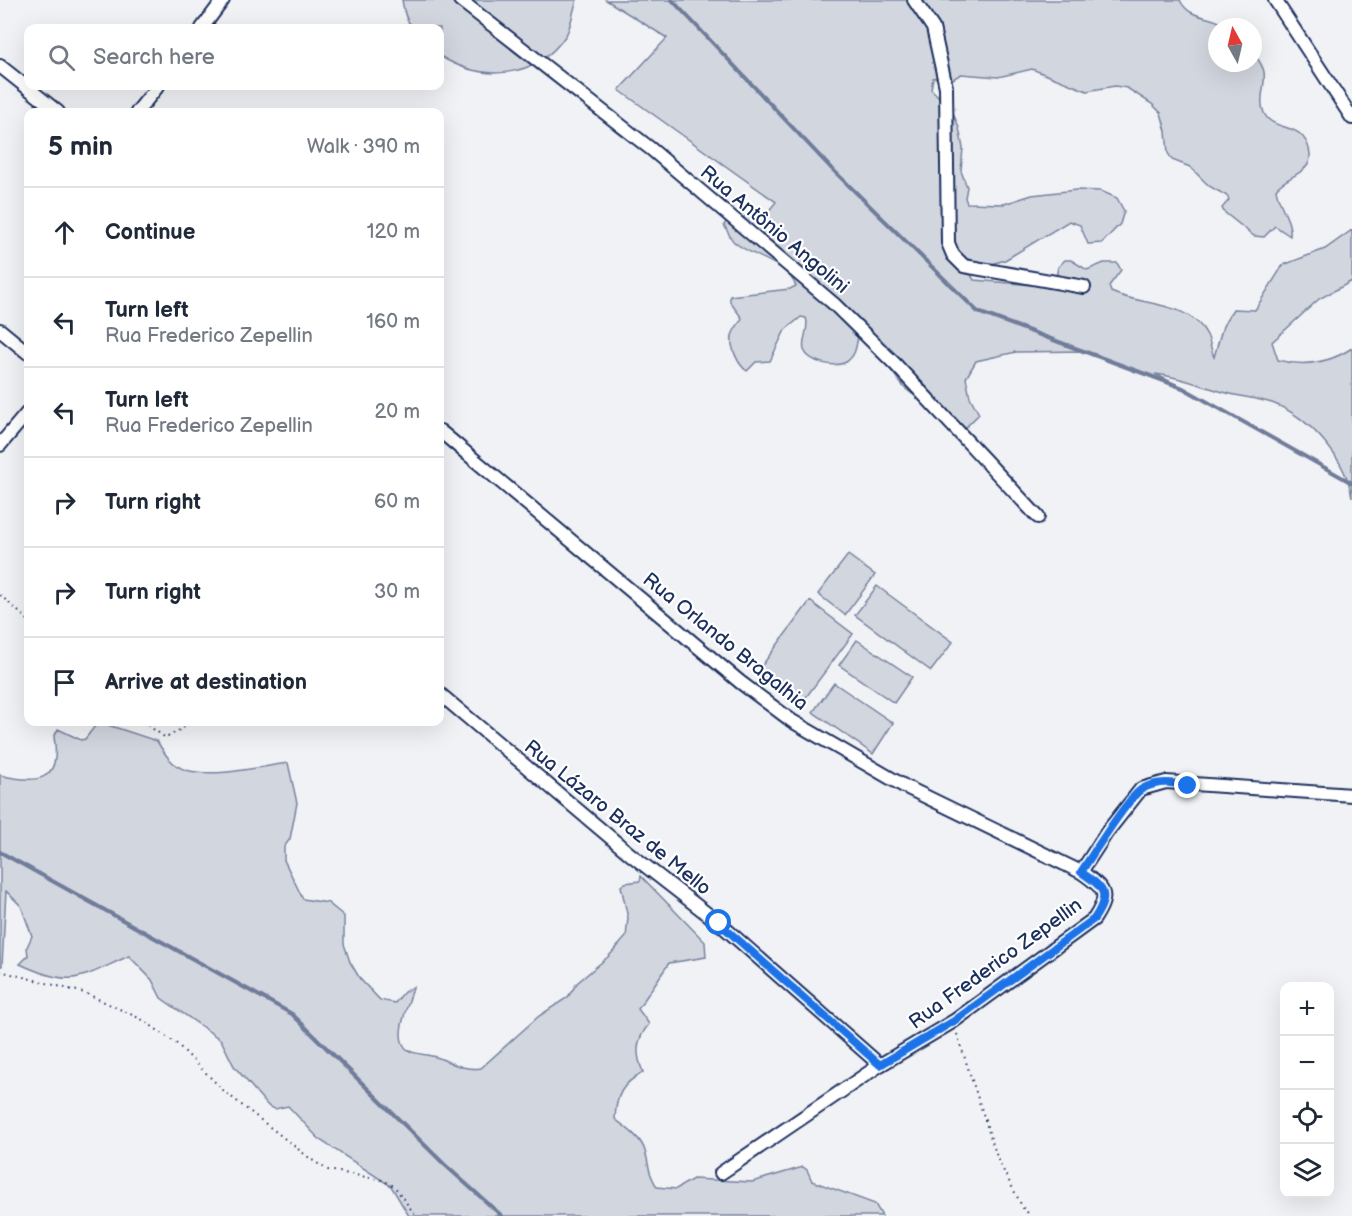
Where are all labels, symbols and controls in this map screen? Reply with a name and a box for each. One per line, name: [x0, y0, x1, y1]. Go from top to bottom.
north arrow: [1208, 18, 1262, 72]
search box: [24, 24, 444, 90]
icon: search: [45, 41, 78, 74]
text: Search here: [93, 44, 215, 71]
text: 5 min: [48, 132, 113, 163]
text: Walk · 390 m: [307, 135, 420, 159]
street label: Rua Antônio Angolini: [695, 161, 854, 299]
icon: ahead: [48, 216, 81, 249]
text: Continue: [105, 219, 195, 246]
text: 120 m: [367, 220, 420, 244]
text: Turn left: [105, 297, 189, 324]
icon: left: [48, 306, 81, 339]
text: 160 m: [366, 310, 420, 334]
text: Rua Frederico Zepellin: [105, 324, 313, 348]
text: Turn left: [105, 387, 189, 414]
icon: left: [48, 396, 81, 429]
text: 20 m: [375, 400, 420, 424]
text: Rua Frederico Zepellin: [105, 414, 313, 438]
icon: right: [48, 486, 81, 519]
text: Turn right: [105, 489, 201, 516]
text: 60 m: [374, 490, 420, 514]
street label: Rua Orlando Bragalhia: [638, 568, 813, 716]
icon: right: [48, 576, 81, 609]
text: Turn right: [105, 579, 201, 606]
text: 30 m: [374, 580, 420, 604]
icon: arrive: [48, 666, 81, 699]
text: Arrive at destination: [105, 669, 307, 696]
street label: Rua Lázaro Braz de Mello: [519, 735, 716, 901]
route end: [1174, 772, 1200, 798]
street label: Rua Frederico Zepellin: [904, 893, 1087, 1035]
route start: [705, 909, 731, 935]
map controls: [1280, 982, 1334, 1198]
button: +: [1280, 982, 1334, 1036]
button: −: [1280, 1036, 1334, 1090]
button: locate: [1280, 1090, 1334, 1144]
button: layers: [1280, 1144, 1334, 1198]

